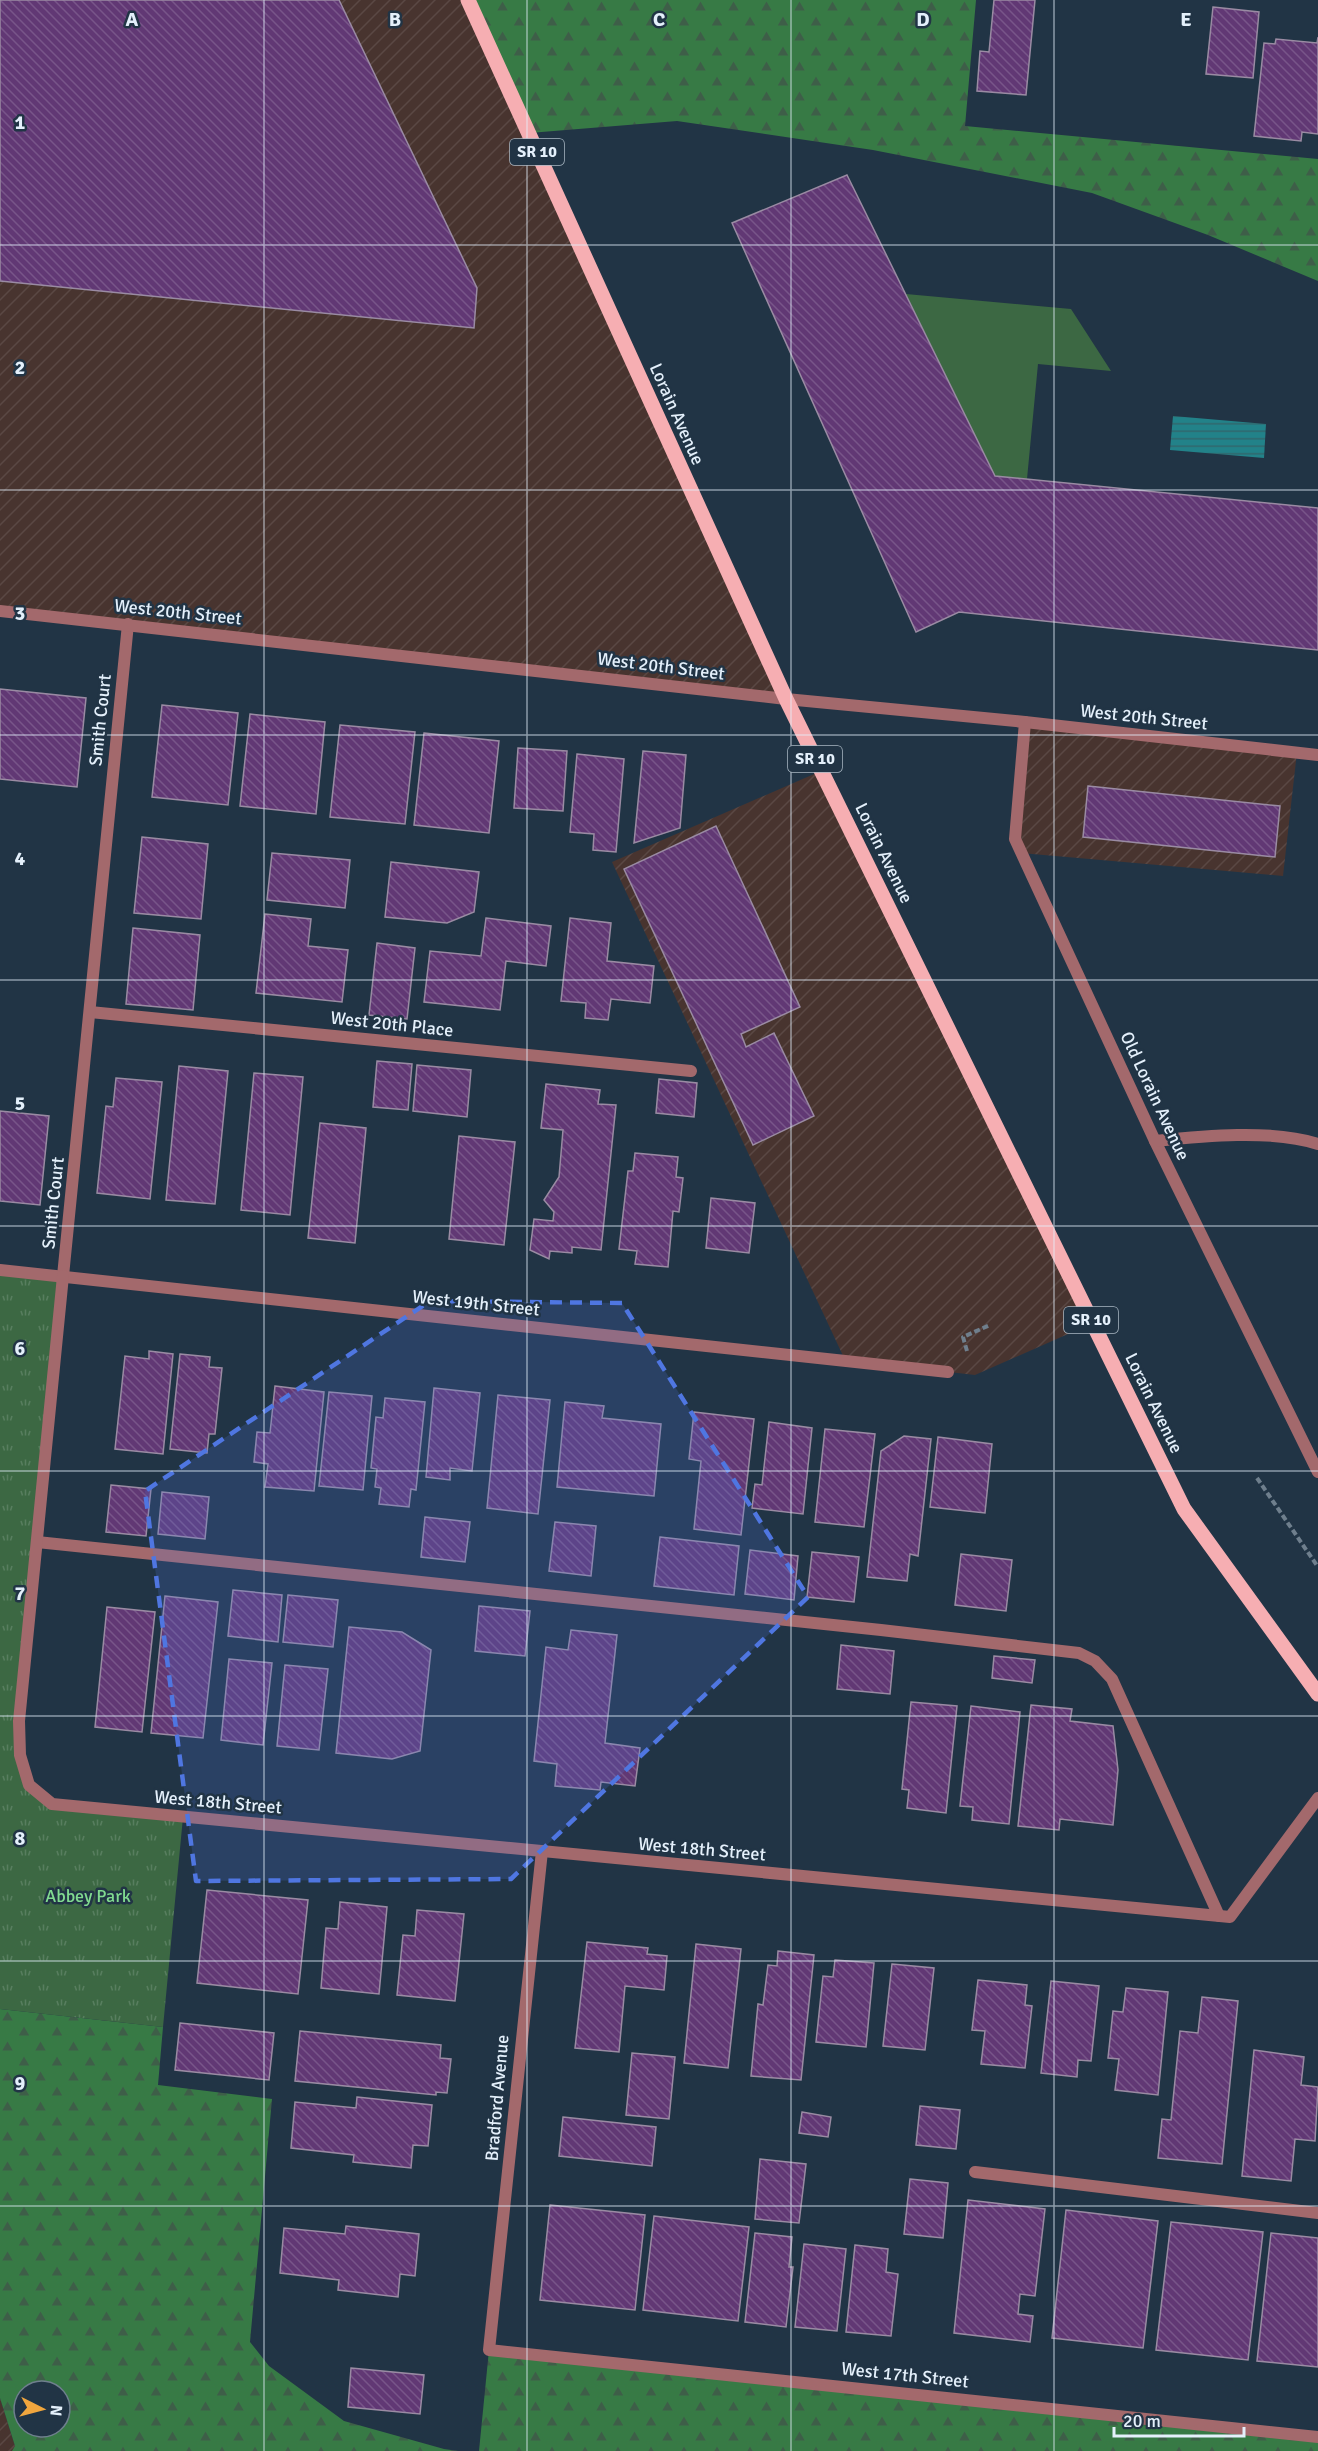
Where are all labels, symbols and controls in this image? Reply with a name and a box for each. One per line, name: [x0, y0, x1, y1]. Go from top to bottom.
text: A: [126, 7, 139, 32]
text: B: [389, 7, 401, 32]
text: C: [653, 7, 665, 32]
text: D: [916, 7, 930, 32]
text: E: [1180, 7, 1192, 32]
text: 1: [15, 110, 26, 135]
road number: SR 10: [510, 139, 564, 165]
text: 2: [15, 355, 25, 380]
street label: Lorain Avenue: [645, 360, 709, 468]
street label: West 20th Street: [113, 594, 243, 630]
text: 3: [15, 601, 25, 626]
street label: West 20th Street: [596, 647, 726, 685]
street label: Smith Court: [84, 673, 116, 767]
street label: West 20th Street: [1079, 699, 1209, 735]
road number: SR 10: [788, 746, 842, 772]
street label: Lorain Avenue: [850, 799, 918, 907]
text: 4: [15, 846, 26, 871]
street label: West 20th Place: [330, 1007, 454, 1041]
street label: Old Lorain Avenue: [1116, 1028, 1194, 1164]
text: 5: [15, 1091, 25, 1116]
street label: Smith Court: [37, 1156, 69, 1250]
street label: West 19th Street: [411, 1285, 541, 1321]
road number: SR 10: [1064, 1307, 1118, 1333]
text: 6: [15, 1336, 26, 1361]
street label: Lorain Avenue: [1120, 1349, 1188, 1457]
text: 7: [15, 1581, 26, 1606]
street label: West 18th Street: [153, 1785, 283, 1819]
text: 8: [15, 1826, 26, 1851]
street label: West 18th Street: [637, 1832, 767, 1866]
park label: Abbey Park: [45, 1885, 131, 1907]
street label: Bradford Avenue: [480, 2034, 514, 2162]
text: 9: [15, 2071, 26, 2096]
street label: West 17th Street: [840, 2357, 970, 2393]
north arrow: [12, 2379, 72, 2439]
scale bar: [1114, 2400, 1244, 2438]
text: N: [45, 2404, 66, 2417]
text: 20 m: [1123, 2410, 1161, 2432]

